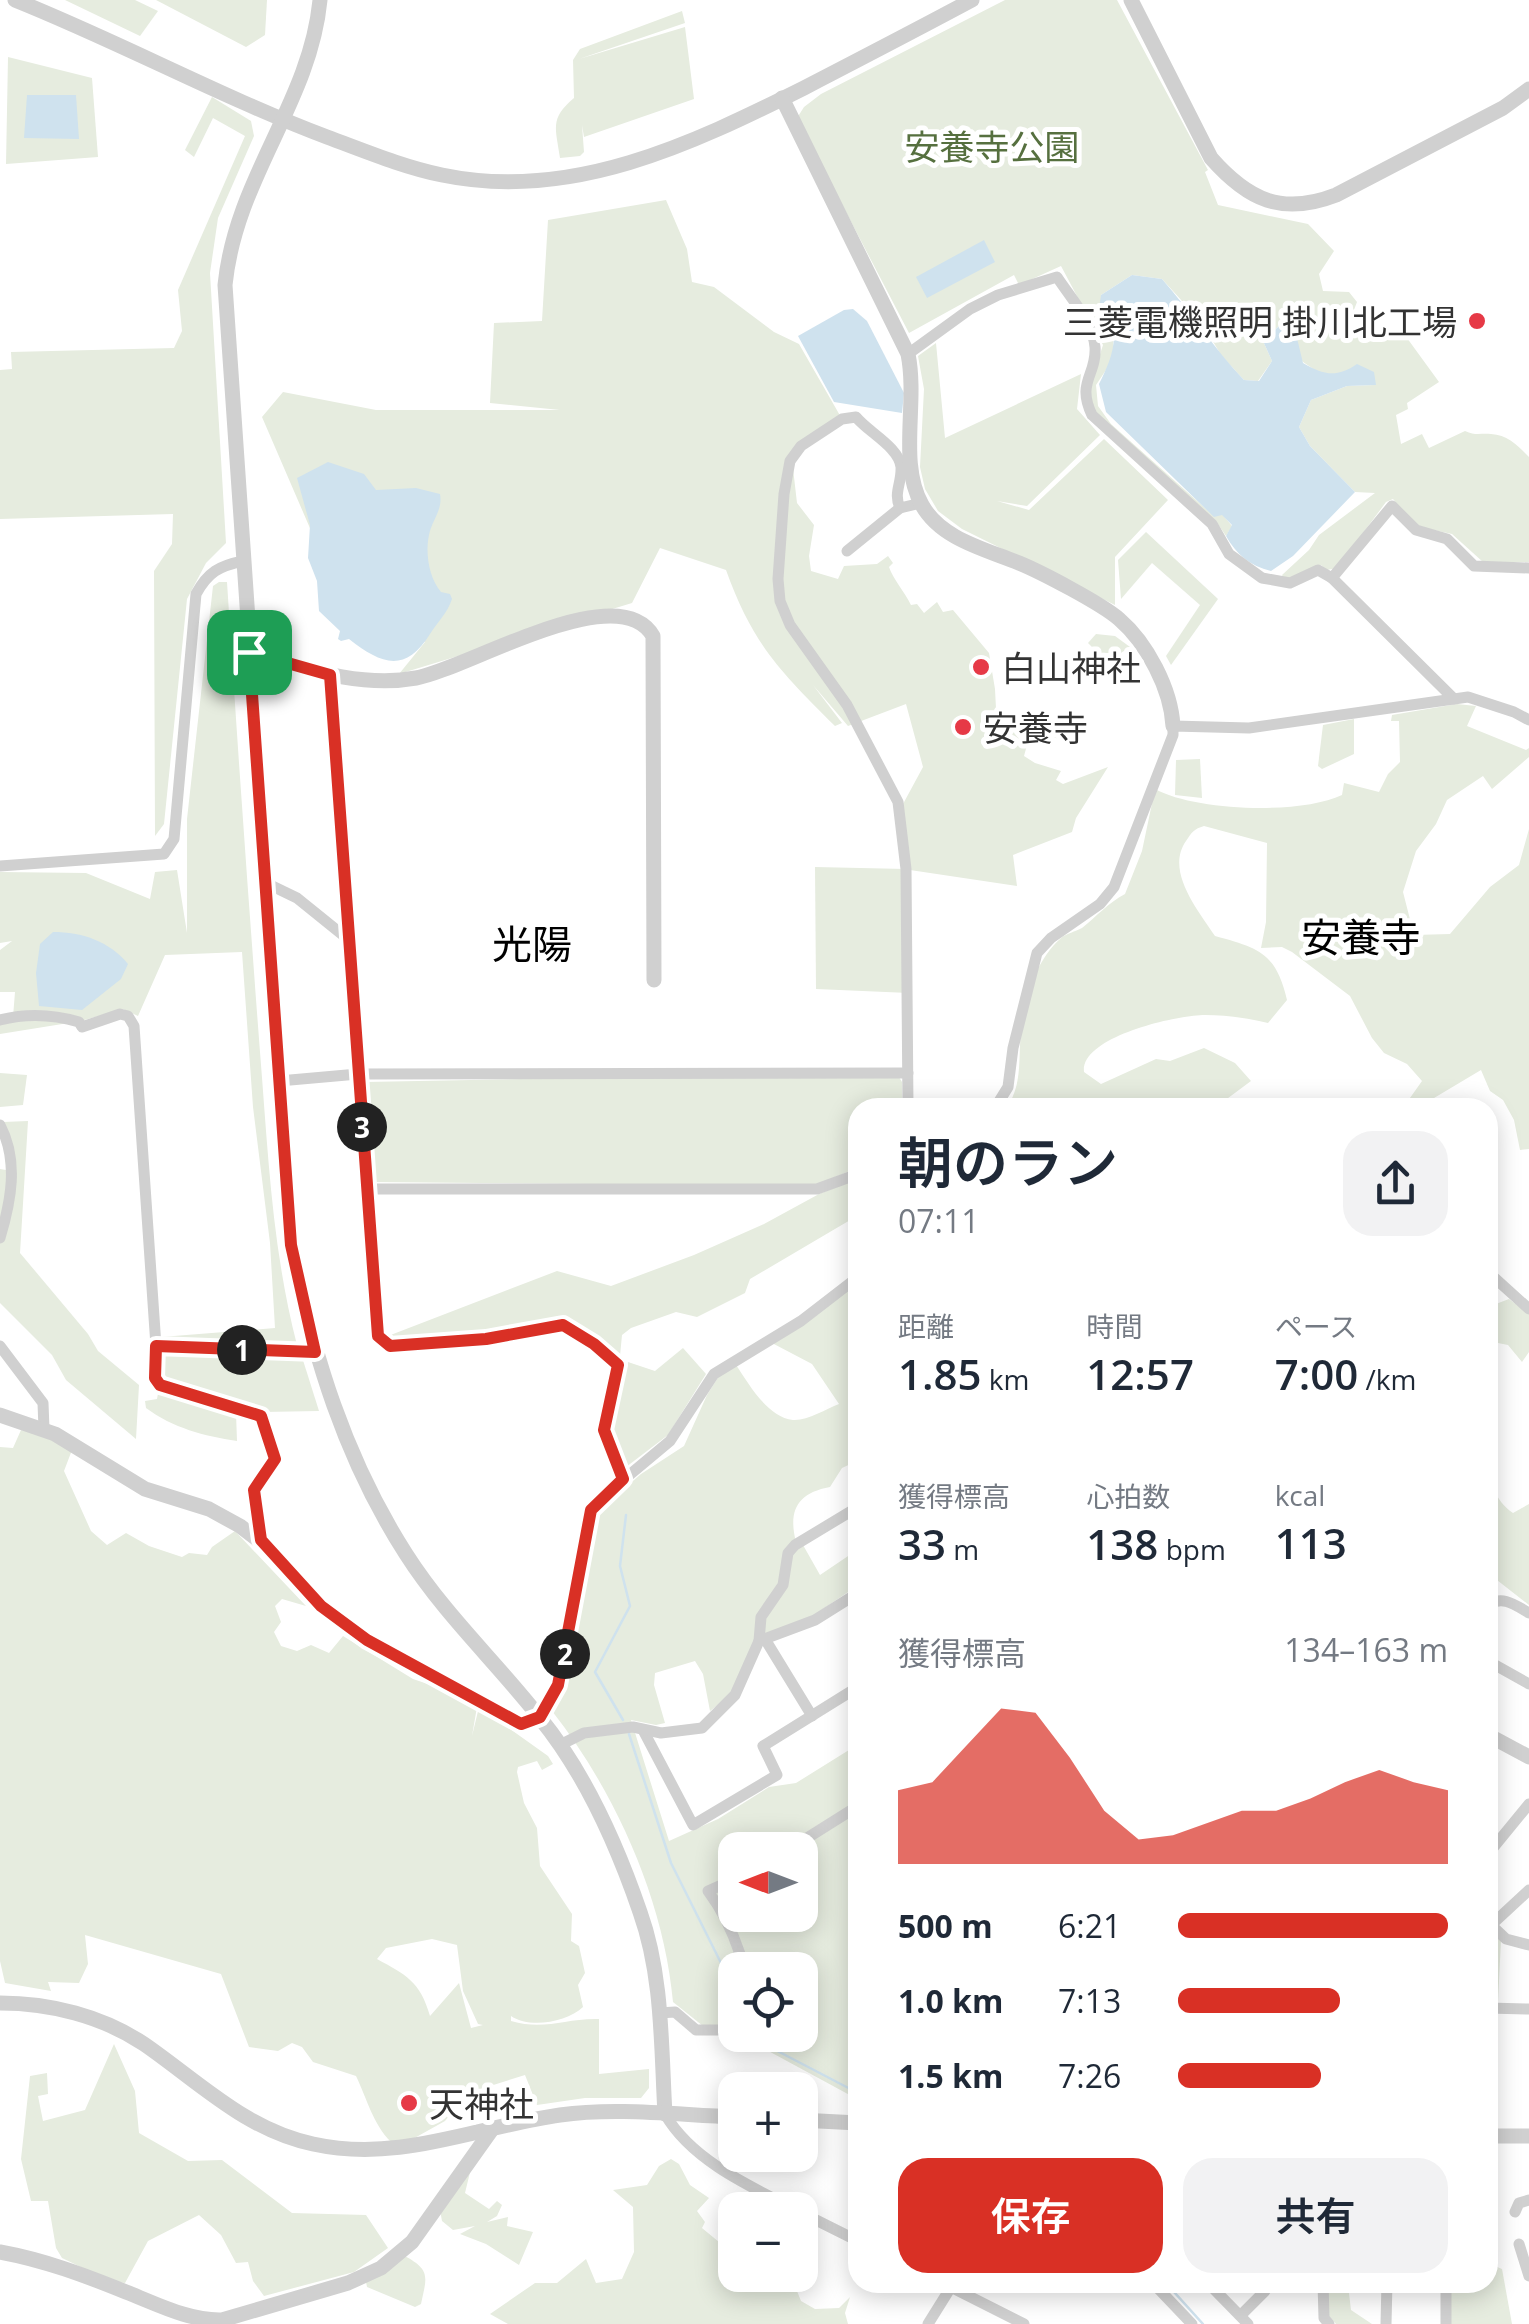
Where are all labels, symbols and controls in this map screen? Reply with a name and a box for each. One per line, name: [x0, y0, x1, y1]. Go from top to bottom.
park label: 安養寺公園: [904, 123, 1080, 170]
place label: 三菱電機照明 掛川北工場: [1063, 298, 1457, 345]
marker: 三菱電機照明 掛川北工場: [1466, 310, 1488, 332]
pin: [207, 610, 292, 695]
icon: arrive: [222, 625, 277, 680]
place label: 白山神社: [1001, 644, 1141, 691]
marker: 白山神社: [970, 656, 992, 678]
place label: 安養寺: [983, 704, 1088, 751]
marker: 安養寺: [952, 716, 974, 738]
district label: 安養寺: [1301, 909, 1421, 964]
district label: 光陽: [492, 916, 572, 971]
pin: 3: [337, 1102, 387, 1152]
text: 3: [354, 1108, 370, 1146]
text: 朝のラン: [898, 1124, 1118, 1199]
button: share: [1343, 1131, 1448, 1236]
text: 07:11: [898, 1199, 980, 1242]
text: 距離: [898, 1307, 954, 1345]
text: 時間: [1086, 1307, 1142, 1345]
text: ペース: [1275, 1307, 1357, 1345]
pin: 1: [217, 1325, 267, 1375]
text: 1: [234, 1331, 250, 1369]
text: 1.85: [898, 1345, 982, 1402]
text: 12:57: [1086, 1345, 1194, 1402]
text: 7:00: [1275, 1345, 1358, 1402]
text: km: [982, 1360, 1029, 1398]
text: /km: [1358, 1360, 1416, 1398]
text: kcal: [1275, 1476, 1325, 1514]
text: 獲得標高: [898, 1477, 1010, 1515]
text: 心拍数: [1086, 1477, 1170, 1515]
text: 113: [1275, 1514, 1347, 1571]
text: 33: [898, 1515, 946, 1572]
text: 138: [1086, 1515, 1158, 1572]
text: m: [946, 1530, 979, 1568]
text: bpm: [1158, 1530, 1226, 1568]
text: 134–163 m: [1284, 1628, 1448, 1671]
pin: 2: [540, 1629, 590, 1679]
text: 獲得標高: [898, 1631, 1026, 1674]
text: 2: [557, 1635, 573, 1673]
north arrow: [718, 1832, 818, 1932]
map controls: [718, 1832, 818, 2292]
text: 500 m: [898, 1904, 993, 1947]
text: 6:21: [1058, 1904, 1121, 1947]
button: locate: [718, 1952, 818, 2052]
text: 1.0 km: [898, 1979, 1003, 2022]
text: 7:13: [1058, 1979, 1121, 2022]
text: 1.5 km: [898, 2054, 1003, 2097]
text: 7:26: [1058, 2054, 1121, 2097]
button: +: [718, 2072, 818, 2172]
place label: 天神社: [429, 2080, 534, 2127]
marker: 天神社: [398, 2092, 420, 2114]
button: 保存: [898, 2158, 1163, 2273]
button: 共有: [1183, 2158, 1448, 2273]
button: −: [718, 2192, 818, 2292]

